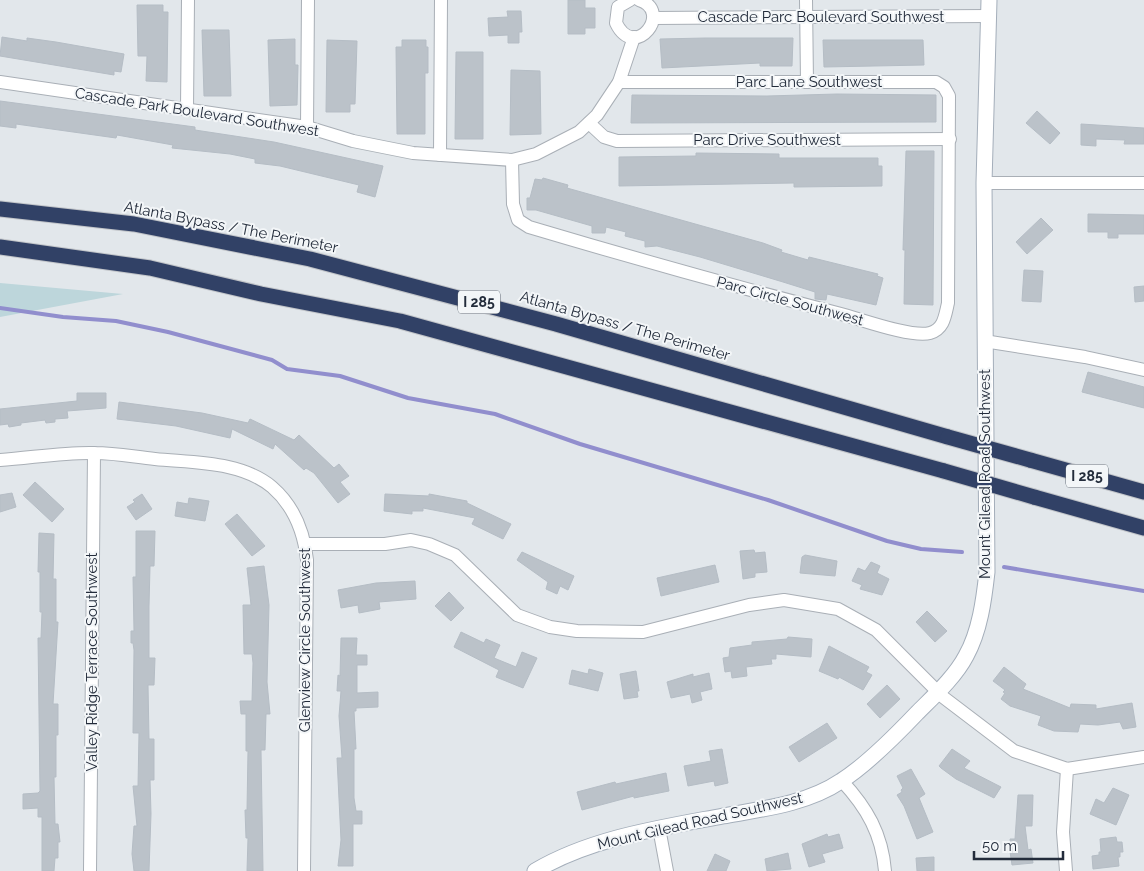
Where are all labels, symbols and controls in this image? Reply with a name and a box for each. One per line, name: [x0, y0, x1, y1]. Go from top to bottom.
street label: Cascade Parc Boulevard Southwest: [698, 8, 944, 26]
street label: Parc Lane Southwest: [736, 73, 882, 91]
street label: Cascade Park Boulevard Southwest: [74, 84, 320, 140]
street label: Parc Drive Southwest: [693, 131, 841, 149]
street label: Atlanta Bypass / The Perimeter: [123, 197, 340, 257]
street label: Parc Circle Southwest: [714, 273, 866, 329]
street label: Atlanta Bypass / The Perimeter: [518, 287, 733, 365]
road number: I 285: [458, 290, 500, 314]
street label: Mount Gilead Road Southwest: [976, 369, 994, 579]
road number: I 285: [1066, 464, 1108, 488]
street label: Glenview Circle Southwest: [296, 548, 314, 732]
street label: Valley Ridge Terrace Southwest: [83, 553, 101, 771]
street label: Mount Gilead Road Southwest: [596, 789, 804, 853]
scale bar: [974, 828, 1063, 860]
text: 50 m: [982, 837, 1017, 855]

